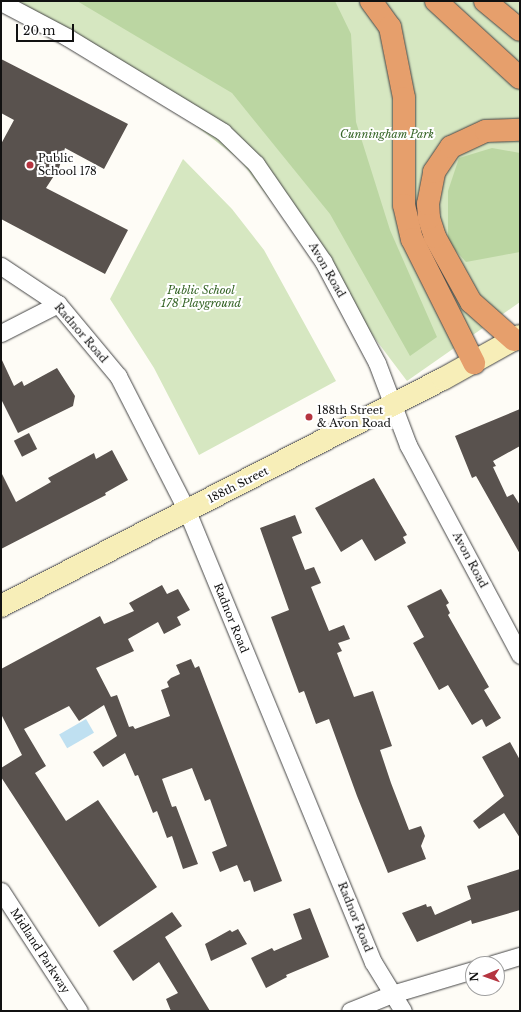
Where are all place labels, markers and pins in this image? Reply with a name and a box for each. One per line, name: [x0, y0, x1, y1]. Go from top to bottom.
place label: Public School 178: [38, 152, 97, 178]
marker: Public School 178: [25, 160, 35, 170]
place label: 188th Street & Avon Road: [317, 404, 391, 430]
marker: 188th Street & Avon Road: [304, 412, 314, 422]

